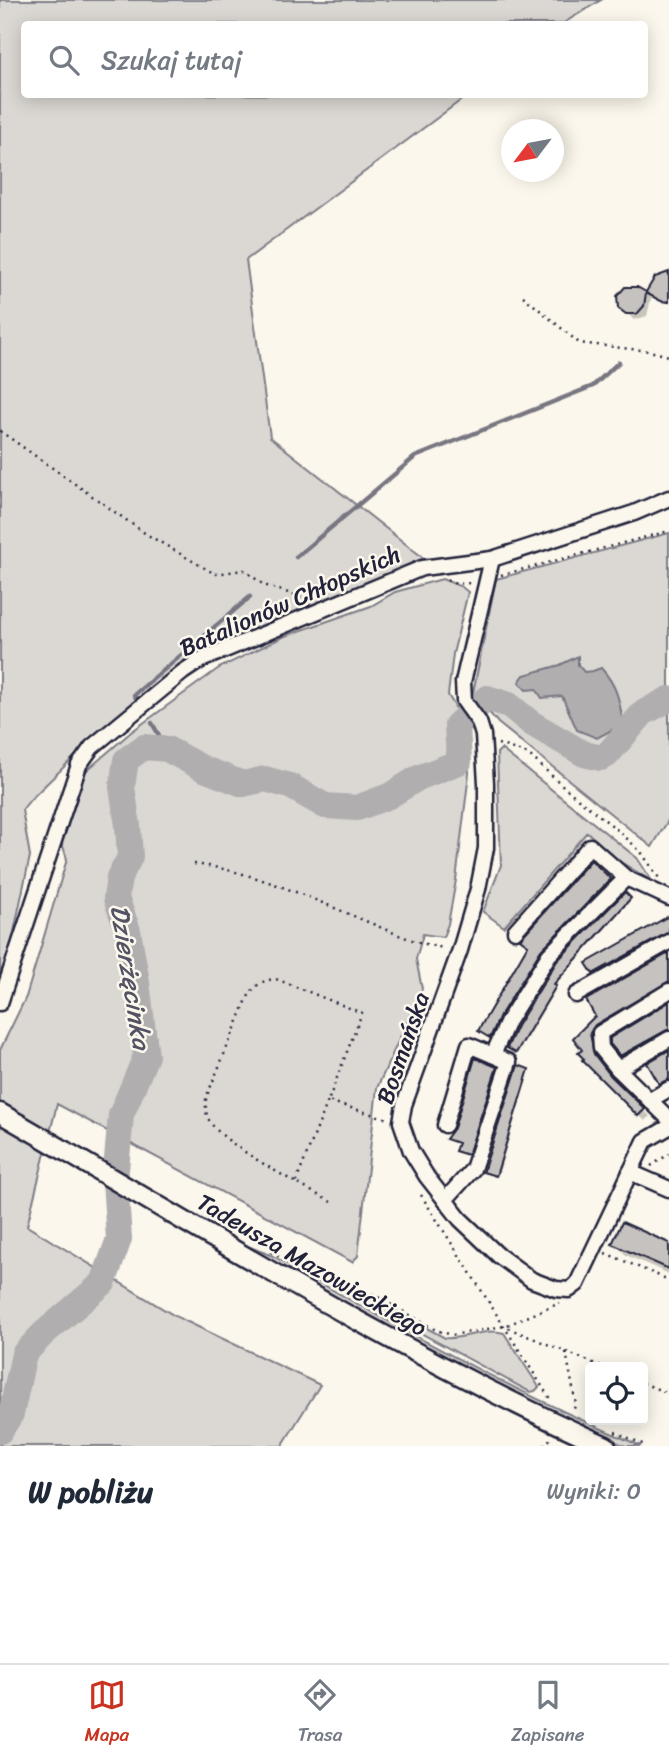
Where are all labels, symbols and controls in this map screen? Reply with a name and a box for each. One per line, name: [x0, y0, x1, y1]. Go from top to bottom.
search box: [21, 21, 648, 98]
text: Szukaj tutaj: [101, 37, 242, 83]
icon: search: [45, 41, 83, 79]
north arrow: [501, 119, 564, 182]
street label: Batalionów Chłopskich: [172, 533, 408, 669]
water label: Dzierżęcinka: [97, 901, 165, 1055]
street label: Bosmańska: [364, 986, 442, 1110]
street label: Tadeusza Mazowieckiego: [189, 1182, 435, 1348]
map controls: [585, 1362, 648, 1425]
button: locate: [585, 1362, 648, 1425]
text: W pobliżu: [28, 1465, 153, 1519]
text: Wyniki: 0: [547, 1471, 641, 1512]
tab: Mapa: [84, 1676, 129, 1751]
tab: Trasa: [298, 1676, 342, 1751]
tab: Zapisane: [511, 1676, 585, 1751]

